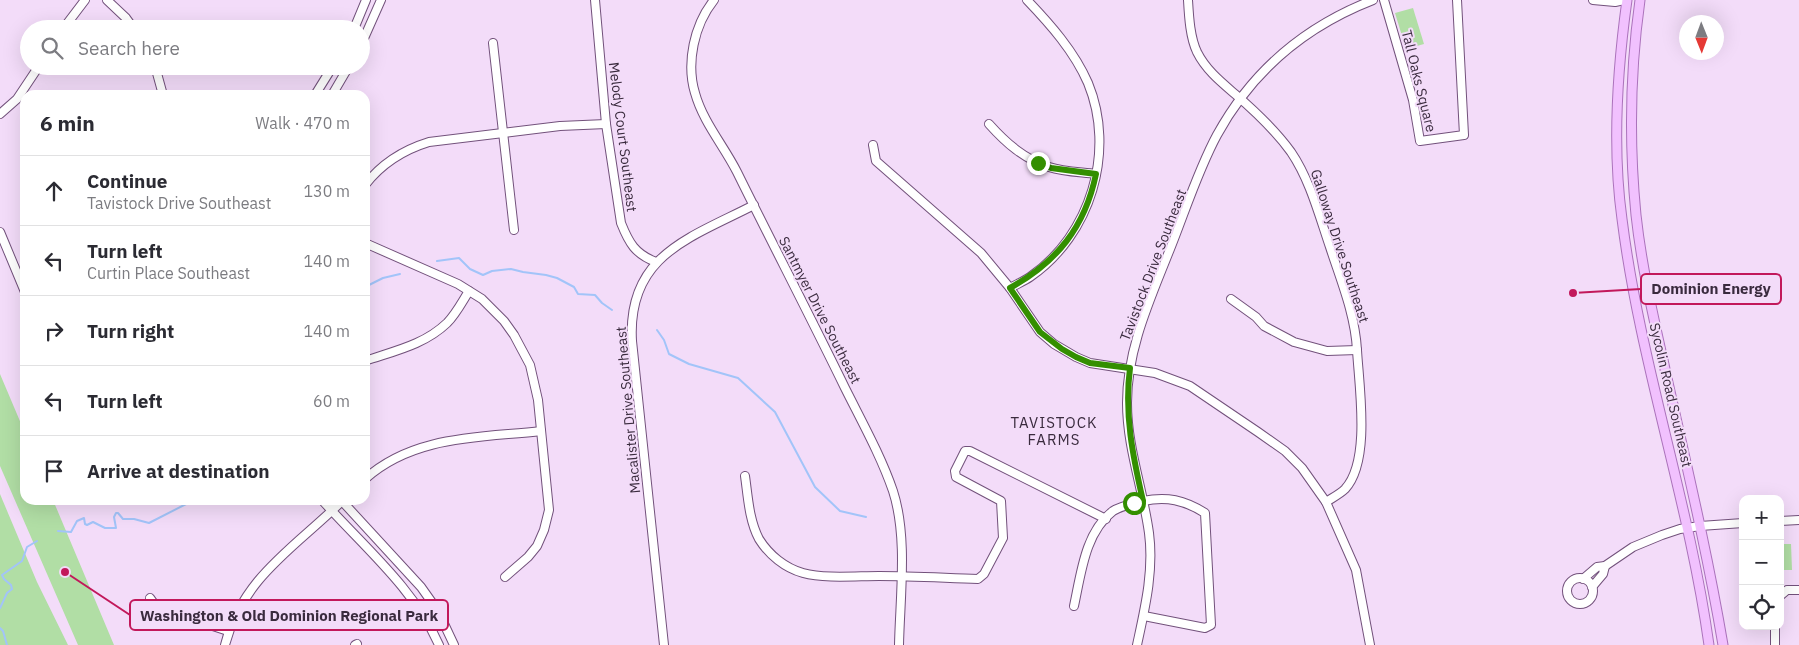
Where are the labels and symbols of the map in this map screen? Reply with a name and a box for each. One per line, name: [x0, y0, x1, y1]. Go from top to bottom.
north arrow: [1679, 15, 1724, 60]
street label: Tall Oaks Square: [1398, 28, 1440, 134]
street label: Melody Court Southeast: [605, 61, 641, 213]
route end: [1027, 152, 1050, 175]
street label: Galloway Drive Southeast: [1307, 167, 1373, 325]
street label: Tavistock Drive Southeast: [1116, 186, 1190, 344]
street label: Santmyer Drive Southeast: [775, 233, 865, 387]
callout: Dominion Energy: [1641, 274, 1781, 304]
text: Dominion Energy: [1651, 279, 1771, 298]
street label: Sycolin Road Southeast: [1646, 321, 1696, 469]
street label: Macalister Drive Southeast: [612, 326, 644, 494]
district label: TAVISTOCK FARMS: [1011, 413, 1098, 449]
route start: [1123, 492, 1146, 515]
callout: Washington & Old Dominion Regional Park: [130, 600, 448, 630]
text: Washington & Old Dominion Regional Park: [140, 606, 438, 625]

